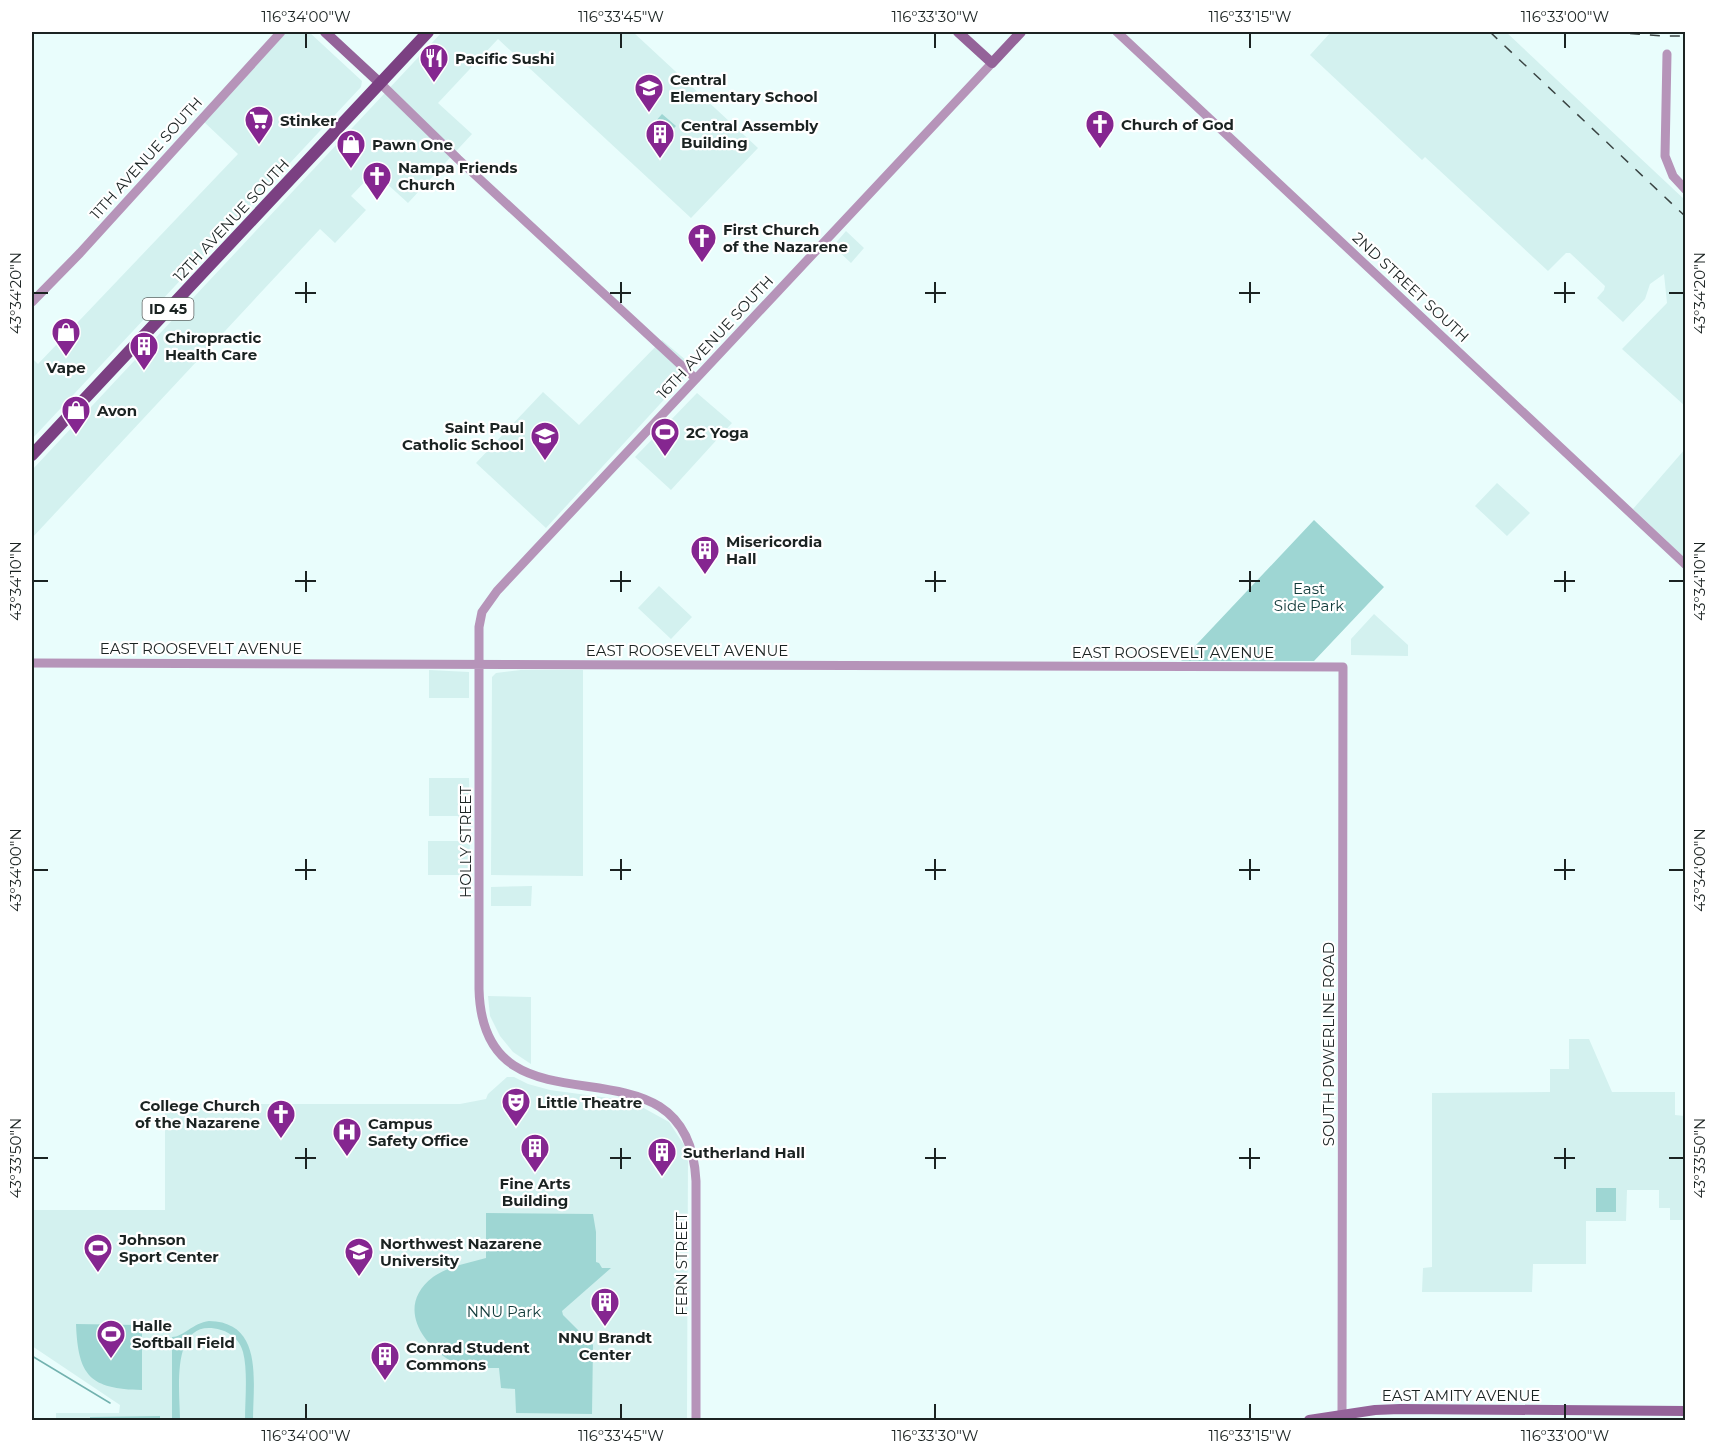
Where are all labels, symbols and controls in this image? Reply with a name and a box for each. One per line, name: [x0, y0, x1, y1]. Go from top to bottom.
text: 116°34'00"W: [261, 7, 351, 26]
text: 116°33'45"W: [578, 7, 664, 26]
text: 116°33'30"W: [892, 7, 979, 26]
text: 116°33'15"W: [1209, 7, 1292, 26]
text: 116°33'00"W: [1521, 7, 1609, 26]
restaurant icon: Pacific Sushi: [418, 42, 450, 84]
place label: Pacific Sushi: [455, 49, 555, 68]
place label: Central Elementary School: [670, 70, 818, 106]
school or university icon: Central Elementary School: [633, 72, 665, 114]
street label: 11TH AVENUE SOUTH: [86, 93, 206, 223]
supermarket icon: Stinker: [243, 104, 275, 146]
church icon: Church of God: [1084, 108, 1116, 150]
place label: Stinker: [280, 111, 337, 130]
place label: Church of God: [1121, 115, 1234, 134]
place label: Central Assembly Building: [681, 116, 819, 152]
building icon: Central Assembly Building: [644, 118, 676, 160]
shop icon: Pawn One: [335, 128, 367, 170]
place label: Pawn One: [372, 135, 453, 154]
street label: 12TH AVENUE SOUTH: [169, 155, 293, 285]
place label: Nampa Friends Church: [398, 158, 517, 194]
church icon: Nampa Friends Church: [361, 160, 393, 202]
place label: First Church of the Nazarene: [723, 220, 848, 256]
church icon: First Church of the Nazarene: [686, 222, 718, 264]
street label: 2ND STREET SOUTH: [1349, 228, 1473, 346]
text: 43°34'20"N: [6, 252, 25, 334]
text: 43°34'20"N: [1690, 252, 1709, 334]
street label: 16TH AVENUE SOUTH: [653, 271, 777, 403]
road number: ID 45: [142, 298, 194, 320]
shop icon: Vape: [50, 316, 82, 358]
place label: Chiropractic Health Care: [165, 328, 261, 364]
building icon: Chiropractic Health Care: [128, 330, 160, 372]
place label: Vape: [45, 358, 86, 377]
shop icon: Avon: [60, 394, 92, 436]
place label: Avon: [96, 401, 137, 420]
sports icon: 2C Yoga: [649, 416, 681, 458]
place label: Saint Paul Catholic School: [402, 418, 524, 454]
school or university icon: Saint Paul Catholic School: [529, 420, 561, 462]
place label: 2C Yoga: [686, 423, 749, 442]
place label: Misericordia Hall: [726, 532, 822, 568]
building icon: Misericordia Hall: [689, 534, 721, 576]
text: 43°34'10"N: [6, 541, 25, 621]
text: 43°34'10"N: [1690, 541, 1709, 621]
park label: East Side Park: [1274, 579, 1344, 615]
street label: EAST ROOSEVELT AVENUE: [100, 639, 302, 658]
street label: EAST ROOSEVELT AVENUE: [586, 641, 788, 660]
street label: EAST ROOSEVELT AVENUE: [1072, 643, 1274, 662]
street label: HOLLY STREET: [456, 786, 475, 898]
text: 43°34'00"N: [6, 828, 25, 912]
text: 43°34'00"N: [1690, 828, 1709, 912]
street label: SOUTH POWERLINE ROAD: [1319, 942, 1338, 1146]
theatre icon: Little Theatre: [500, 1086, 532, 1128]
place label: Little Theatre: [537, 1093, 642, 1112]
place label: College Church of the Nazarene: [135, 1096, 260, 1132]
church icon: College Church of the Nazarene: [265, 1098, 297, 1140]
place label: Campus Safety Office: [368, 1114, 468, 1150]
hospital icon: Campus Safety Office: [331, 1116, 363, 1158]
text: 43°33'50"N: [6, 1118, 25, 1198]
text: 43°33'50"N: [1690, 1118, 1709, 1198]
building icon: Fine Arts Building: [519, 1132, 551, 1174]
building icon: Sutherland Hall: [646, 1136, 678, 1178]
place label: Sutherland Hall: [683, 1143, 805, 1162]
place label: Fine Arts Building: [500, 1174, 570, 1210]
street label: FERN STREET: [672, 1212, 691, 1316]
place label: Johnson Sport Center: [118, 1230, 219, 1266]
sports icon: Johnson Sport Center: [82, 1232, 114, 1274]
place label: Northwest Nazarene University: [380, 1234, 542, 1270]
school or university icon: Northwest Nazarene University: [343, 1236, 375, 1278]
building icon: NNU Brandt Center: [589, 1286, 621, 1328]
park label: NNU Park: [467, 1302, 541, 1321]
place label: Halle Softball Field: [132, 1316, 235, 1352]
sports icon: Halle Softball Field: [95, 1318, 127, 1360]
place label: NNU Brandt Center: [558, 1328, 653, 1364]
place label: Conrad Student Commons: [406, 1338, 530, 1374]
building icon: Conrad Student Commons: [369, 1340, 401, 1382]
street label: EAST AMITY AVENUE: [1382, 1386, 1540, 1405]
text: 116°34'00"W: [261, 1426, 351, 1445]
text: 116°33'45"W: [578, 1426, 664, 1445]
text: 116°33'30"W: [892, 1426, 979, 1445]
text: 116°33'15"W: [1209, 1426, 1292, 1445]
text: 116°33'00"W: [1521, 1426, 1609, 1445]

